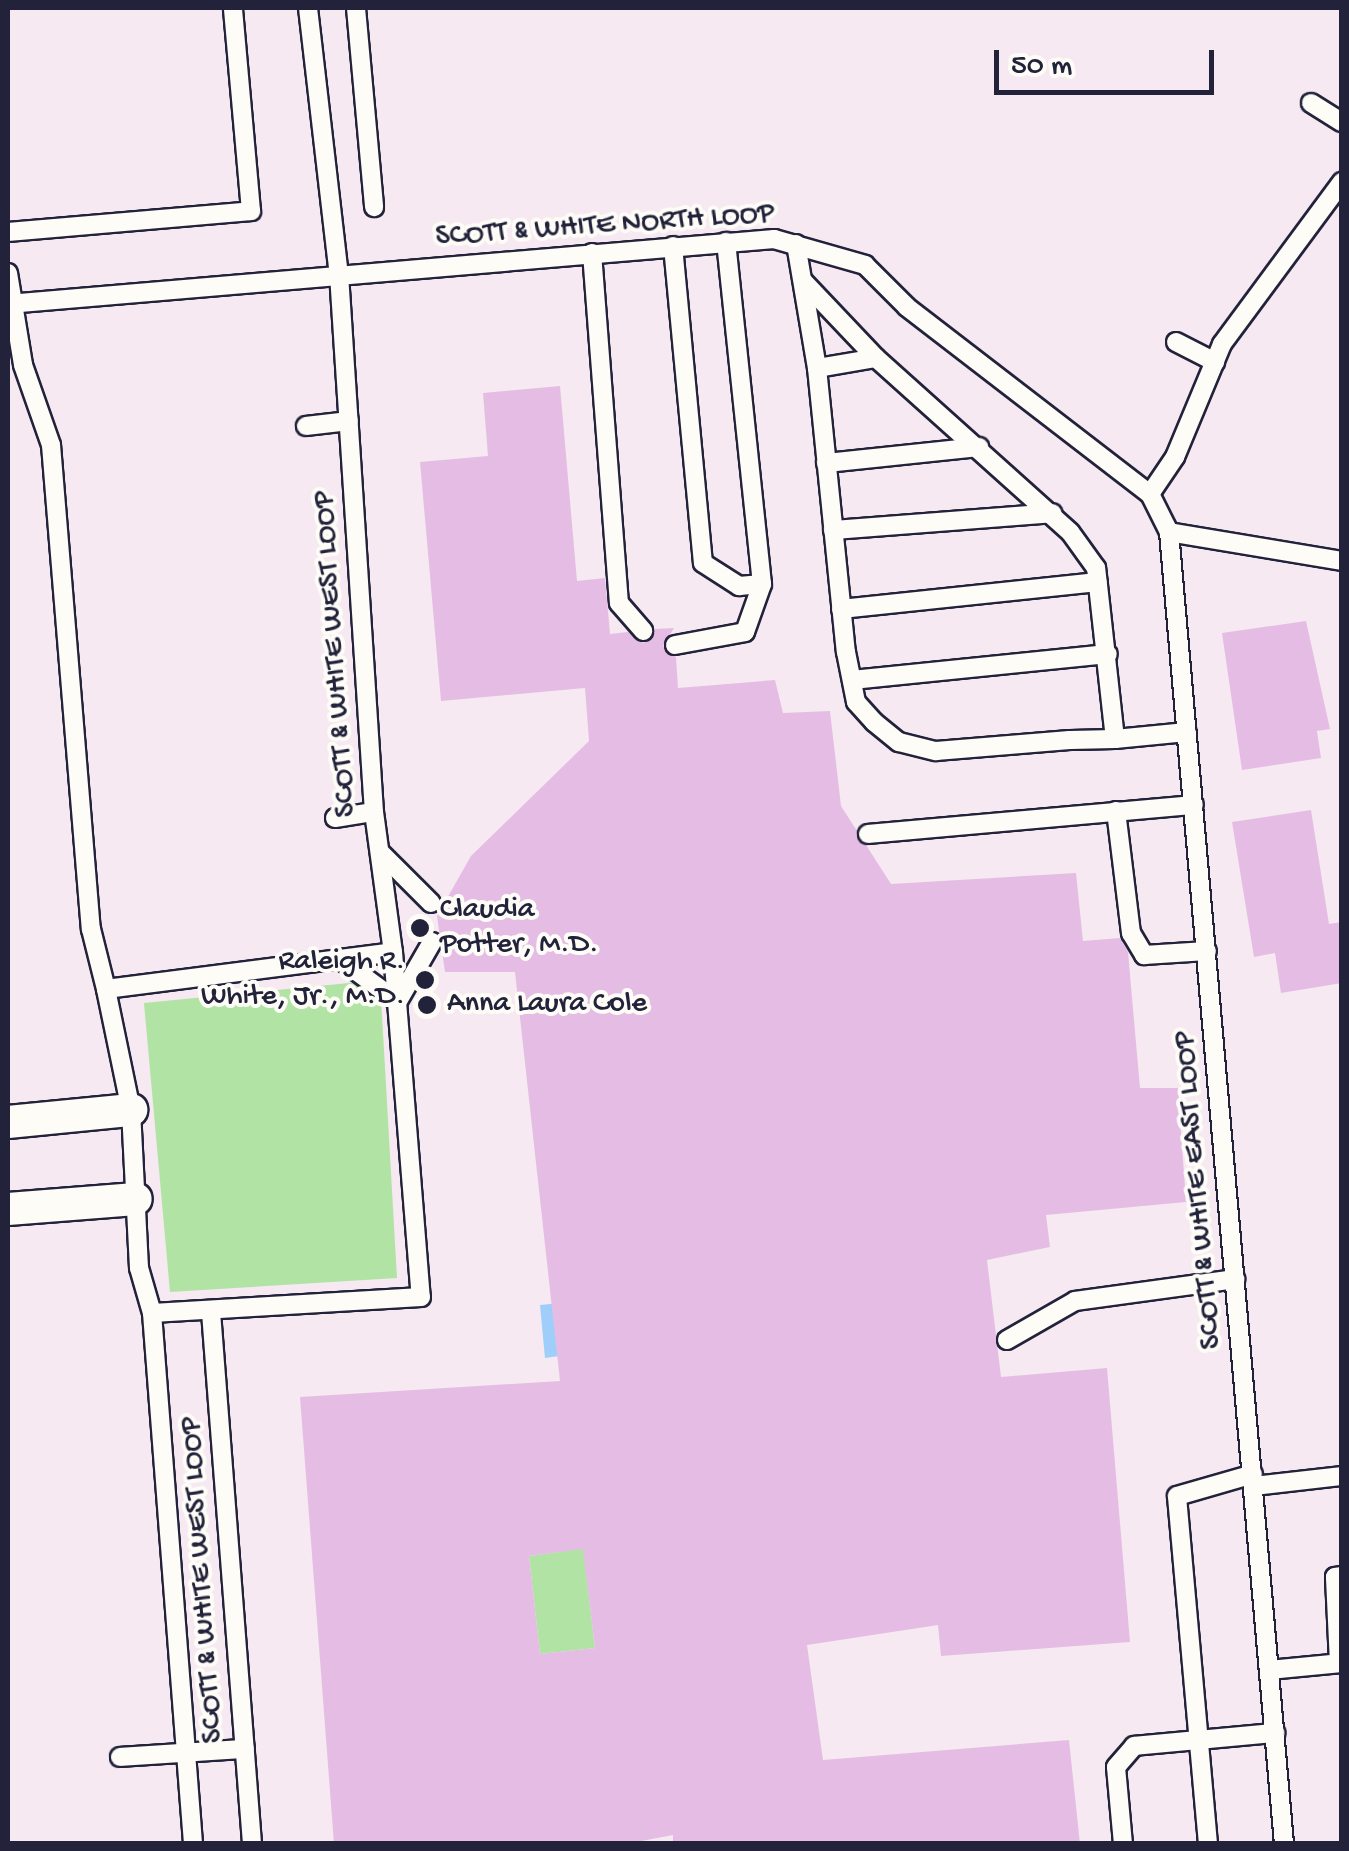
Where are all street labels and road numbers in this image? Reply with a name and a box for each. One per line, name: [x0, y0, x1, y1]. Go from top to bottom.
street label: SCOTT & WHITE NORTH LOOP: [434, 197, 776, 257]
street label: SCOTT & WHITE WEST LOOP: [308, 490, 366, 818]
street label: SCOTT & WHITE EAST LOOP: [1168, 1029, 1232, 1351]
street label: SCOTT & WHITE WEST LOOP: [175, 1416, 233, 1744]

